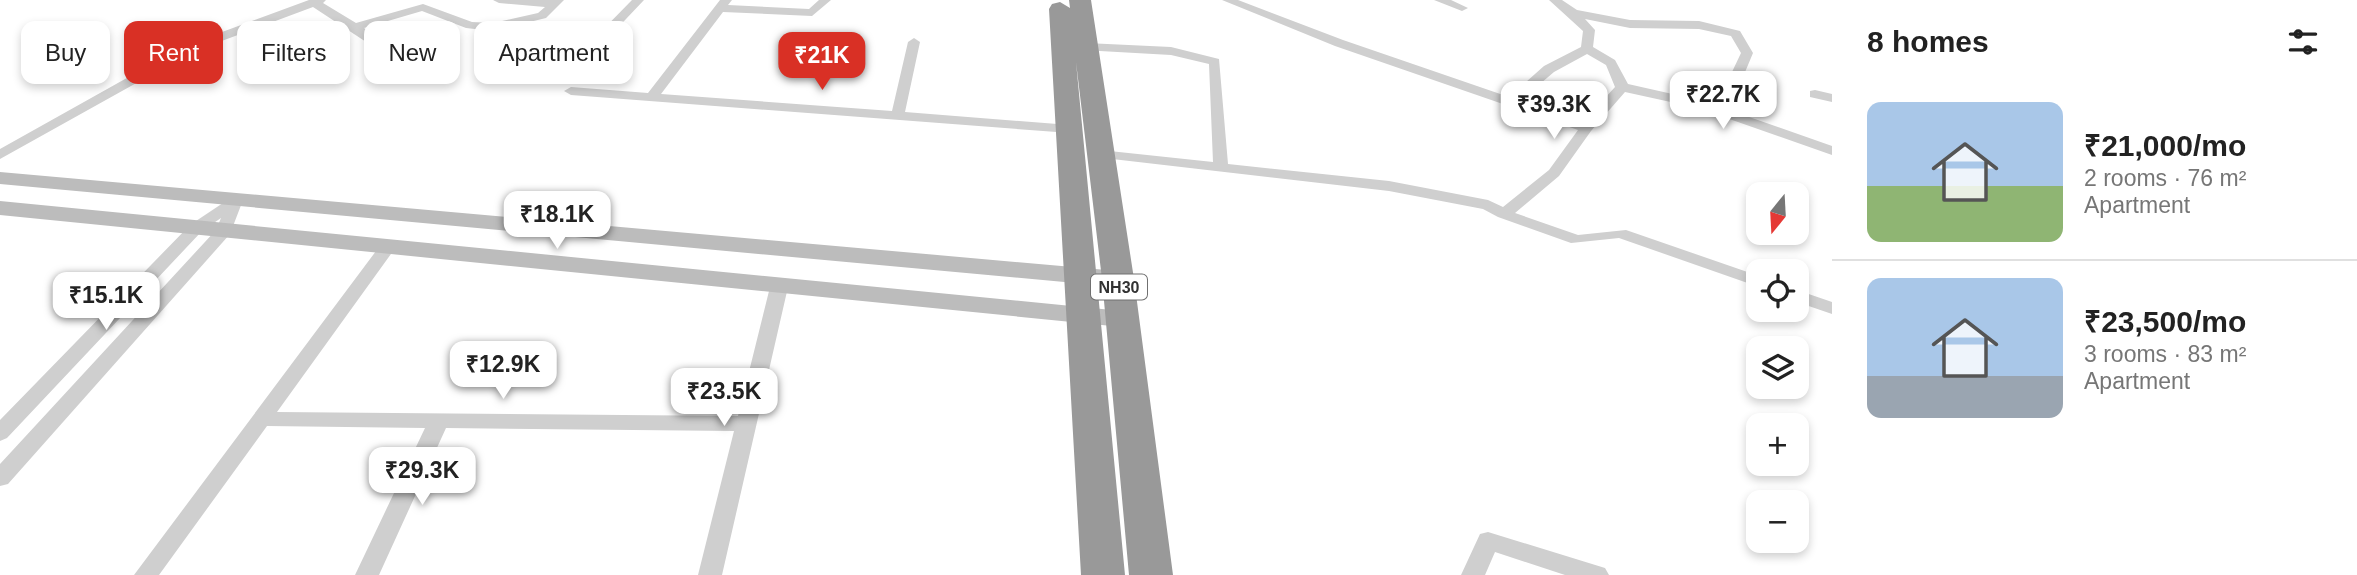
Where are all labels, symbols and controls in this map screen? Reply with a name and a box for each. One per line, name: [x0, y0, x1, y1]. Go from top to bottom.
chip: Buy: [21, 21, 110, 84]
chip: Rent: [124, 21, 223, 84]
chip: Filters: [237, 21, 350, 84]
chip: New: [364, 21, 460, 84]
chip: Apartment: [474, 21, 633, 84]
icon: filters: [2284, 23, 2322, 61]
text: 8 homes: [1867, 25, 1989, 58]
pin: ₹21K: [781, 32, 863, 92]
text: ₹21K: [794, 42, 850, 68]
pin: ₹22.7K: [1666, 72, 1780, 131]
text: ₹22.7K: [1686, 81, 1760, 107]
pin: ₹39.3K: [1497, 82, 1611, 141]
text: ₹39.3K: [1517, 91, 1591, 117]
text: ₹21,000/mo: [2084, 129, 2246, 162]
icon: home: [1923, 130, 2007, 214]
text: 2 rooms · 76 m²: [2084, 165, 2246, 191]
north arrow: [1746, 182, 1810, 245]
map controls: [1746, 182, 1809, 553]
pin: ₹18.1K: [500, 191, 614, 251]
text: Apartment: [2084, 192, 2190, 218]
text: ₹18.1K: [520, 201, 594, 227]
button: locate: [1746, 259, 1809, 322]
pin: ₹15.1K: [49, 272, 163, 332]
road number: NH30: [1091, 274, 1147, 300]
text: ₹15.1K: [69, 282, 143, 308]
text: ₹23,500/mo: [2084, 305, 2246, 338]
icon: home: [1923, 306, 2007, 390]
button: layers: [1746, 336, 1809, 399]
text: 3 rooms · 83 m²: [2084, 341, 2246, 367]
pin: ₹12.9K: [446, 342, 560, 401]
text: ₹12.9K: [466, 351, 540, 377]
pin: ₹23.5K: [667, 368, 781, 428]
text: Apartment: [2084, 368, 2190, 394]
text: ₹23.5K: [687, 378, 761, 404]
button: +: [1746, 413, 1809, 476]
pin: ₹29.3K: [365, 448, 479, 507]
text: ₹29.3K: [385, 457, 459, 483]
button: −: [1746, 490, 1809, 553]

